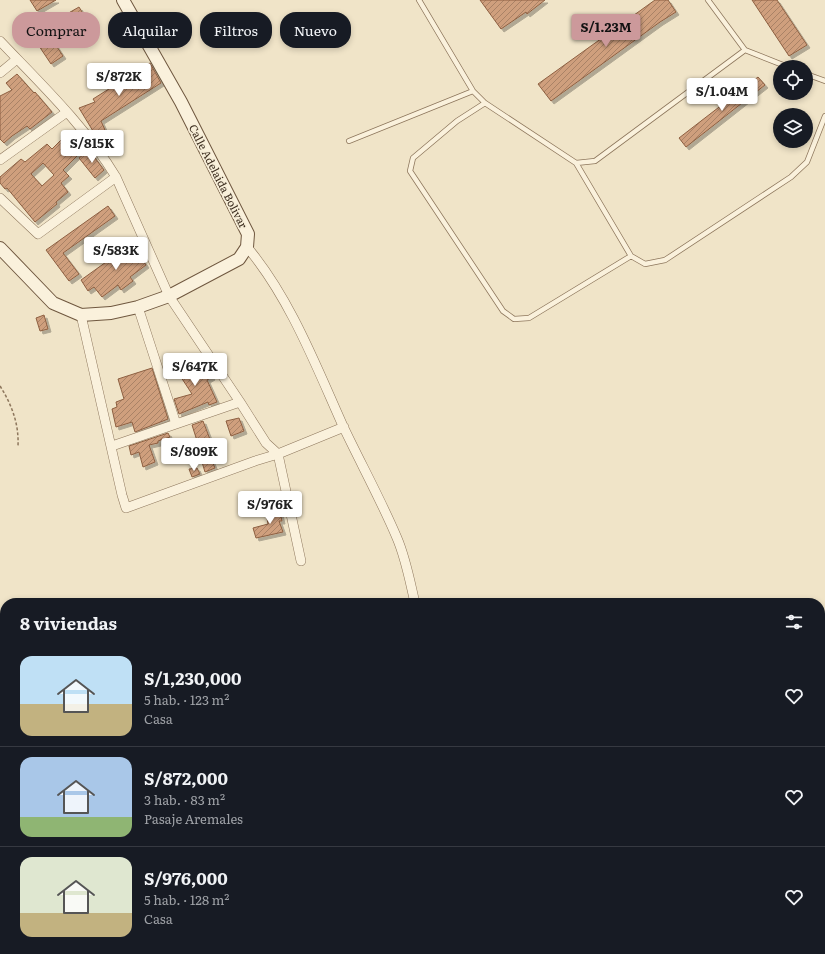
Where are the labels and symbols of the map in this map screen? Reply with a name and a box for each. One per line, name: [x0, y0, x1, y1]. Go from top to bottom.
pin: S/1.23M: [569, 14, 643, 48]
pin: S/872K: [86, 63, 152, 97]
pin: S/1.04M: [685, 78, 759, 112]
street label: Calle Adelaida Bolivar: [186, 121, 253, 232]
pin: S/815K: [59, 130, 125, 164]
pin: S/583K: [83, 237, 149, 271]
pin: S/647K: [162, 353, 228, 387]
pin: S/809K: [161, 438, 227, 472]
pin: S/976K: [237, 491, 303, 525]

